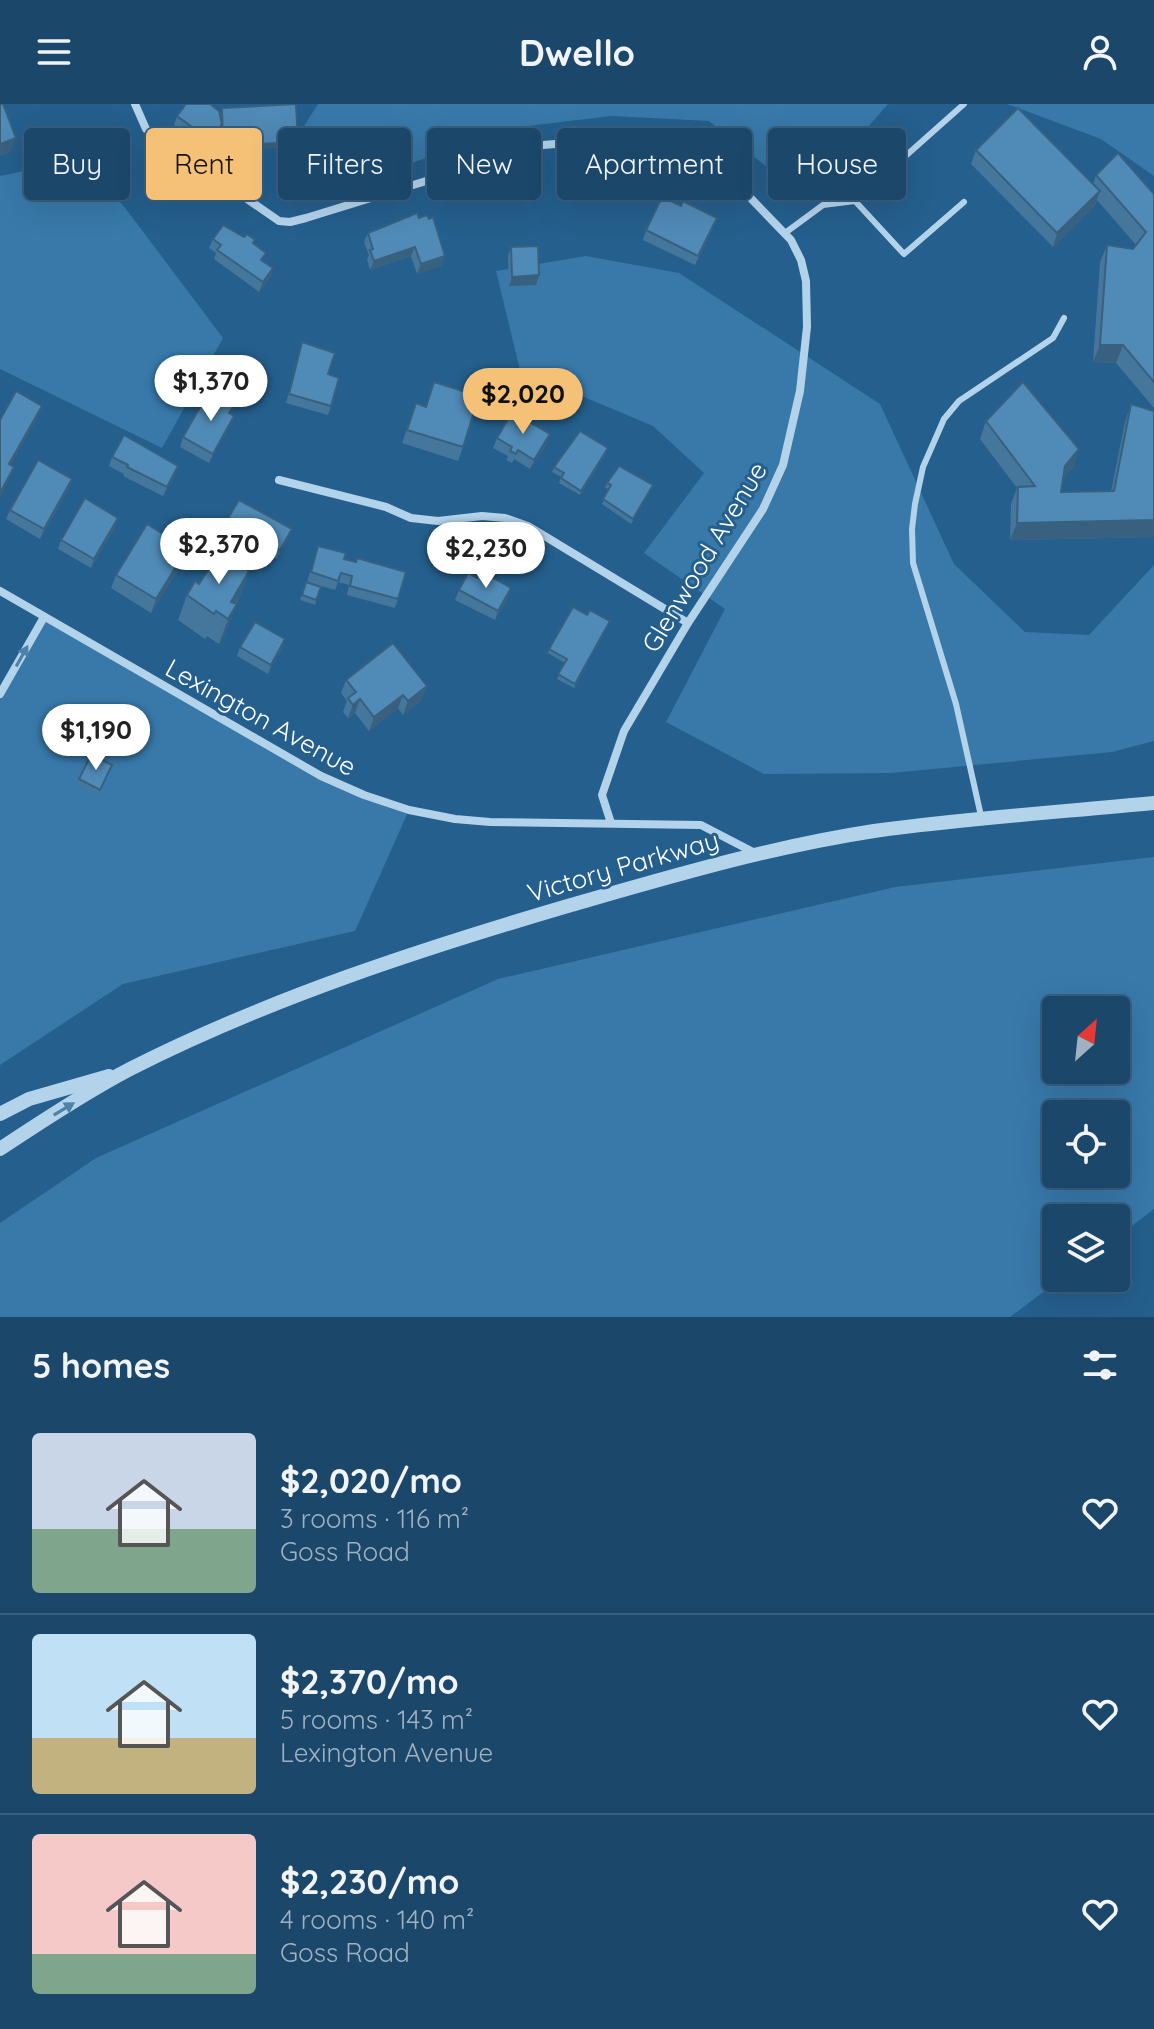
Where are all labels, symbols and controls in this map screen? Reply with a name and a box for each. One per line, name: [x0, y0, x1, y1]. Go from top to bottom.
icon: menu: [32, 30, 76, 74]
text: Dwello: [519, 30, 635, 75]
icon: person: [1078, 30, 1122, 74]
chip: Buy: [24, 128, 130, 200]
chip: Rent: [146, 128, 262, 200]
chip: Filters: [278, 128, 411, 200]
chip: New: [427, 128, 541, 200]
chip: Apartment: [557, 128, 752, 200]
chip: House: [768, 128, 906, 200]
pin: $1,370: [146, 355, 276, 423]
text: $1,370: [173, 364, 250, 397]
pin: $2,020: [458, 368, 588, 436]
text: $2,020: [481, 377, 565, 410]
street label: Glenwood Avenue: [634, 456, 774, 658]
pin: $2,370: [154, 518, 284, 586]
pin: $2,230: [421, 522, 551, 590]
text: $2,370: [178, 527, 260, 560]
text: $2,230: [445, 531, 527, 564]
one-way arrow: [15, 644, 29, 667]
street label: Lexington Avenue: [160, 651, 362, 783]
pin: $1,190: [31, 704, 161, 772]
text: $1,190: [60, 713, 132, 746]
street label: Victory Parkway: [523, 823, 723, 909]
north arrow: [1042, 996, 1130, 1084]
map controls: [1042, 996, 1130, 1292]
button: locate: [1042, 1100, 1130, 1188]
one-way arrow: [53, 1102, 75, 1116]
button: layers: [1042, 1204, 1130, 1292]
icon: filters: [1078, 1343, 1122, 1387]
text: 5 homes: [32, 1344, 170, 1387]
text: $2,020/mo: [280, 1459, 462, 1502]
icon: home: [96, 1465, 192, 1561]
icon: heart: [1078, 1491, 1122, 1535]
text: 3 rooms · 116 m²: [280, 1502, 469, 1535]
text: Goss Road: [280, 1535, 410, 1568]
text: $2,370/mo: [280, 1660, 459, 1703]
icon: home: [96, 1666, 192, 1762]
icon: heart: [1078, 1692, 1122, 1736]
text: 5 rooms · 143 m²: [280, 1703, 473, 1736]
text: Lexington Avenue: [280, 1736, 493, 1769]
text: $2,230/mo: [280, 1860, 459, 1903]
icon: home: [96, 1866, 192, 1962]
icon: heart: [1078, 1892, 1122, 1936]
text: 4 rooms · 140 m²: [280, 1903, 474, 1936]
text: Goss Road: [280, 1936, 410, 1969]

